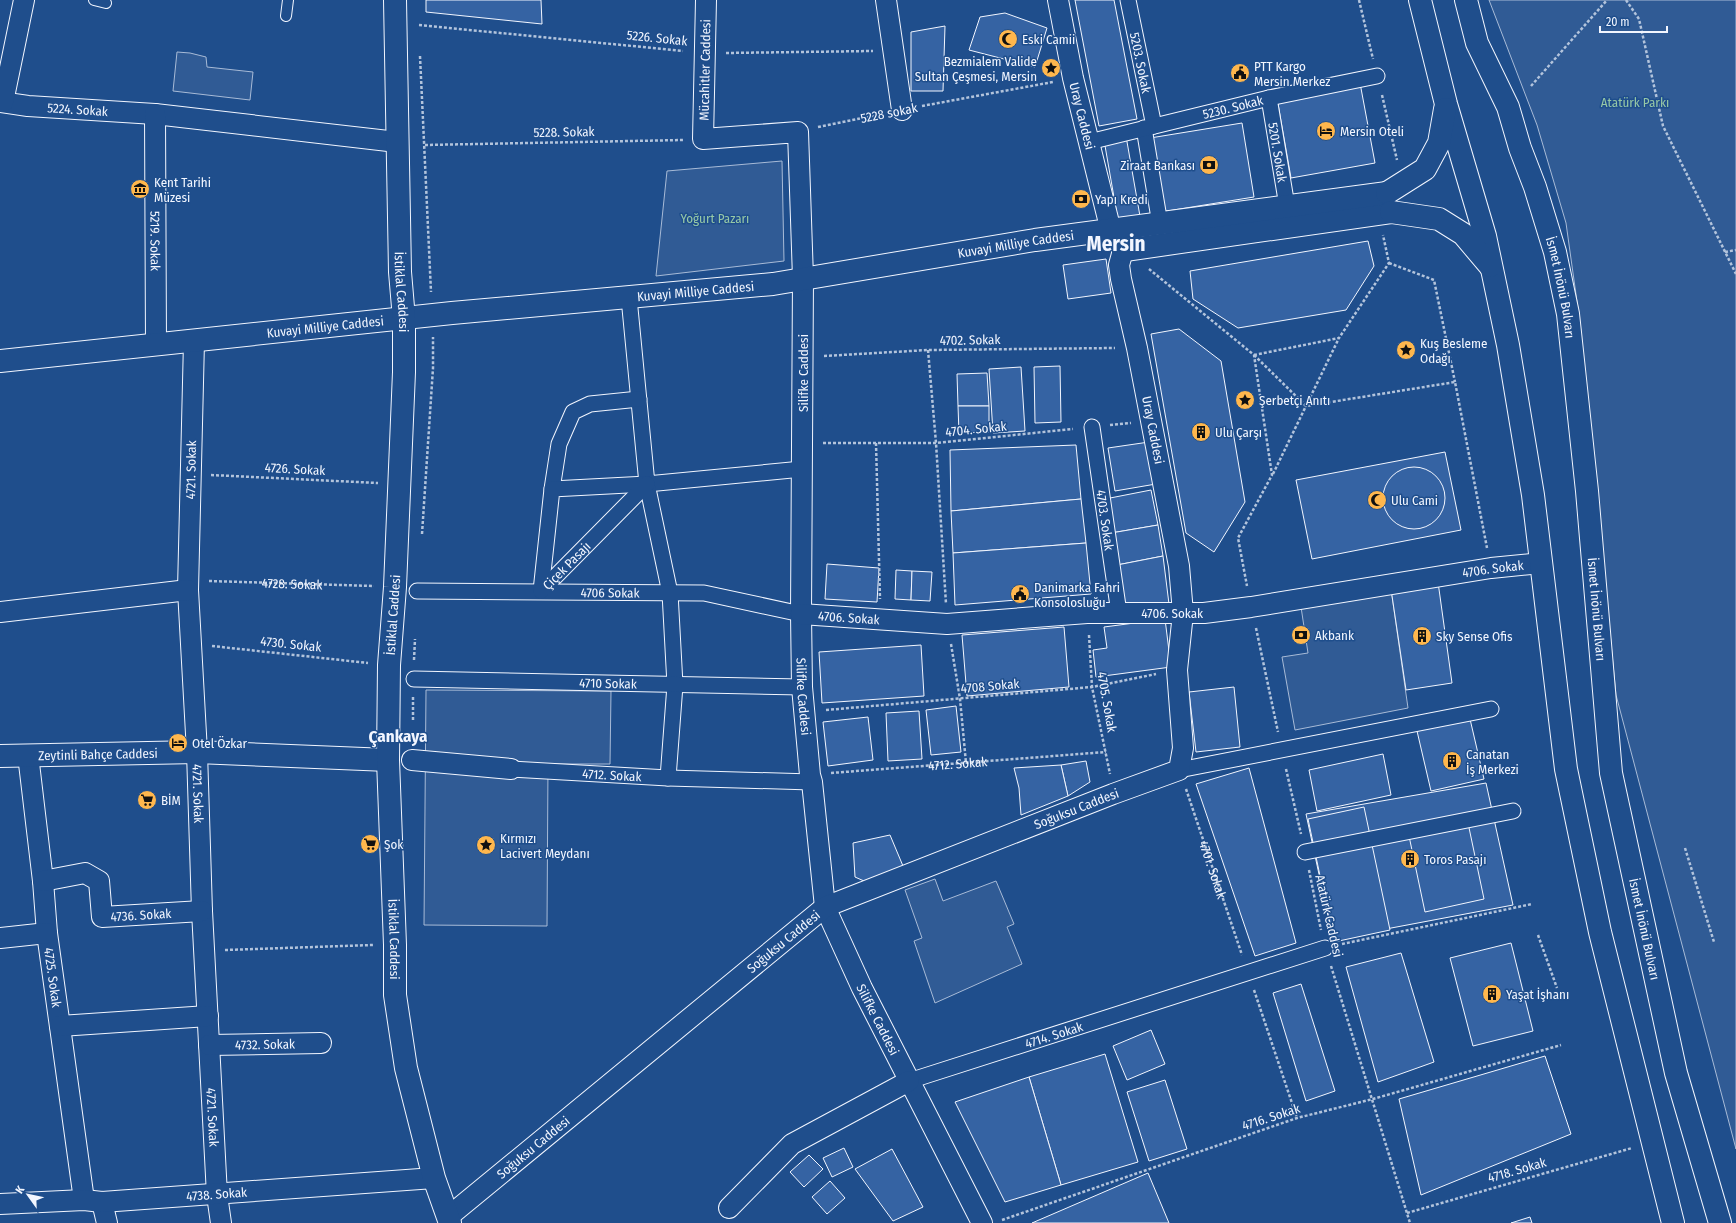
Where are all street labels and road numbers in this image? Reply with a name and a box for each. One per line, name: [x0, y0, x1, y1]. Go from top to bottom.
street label: Mücahitler Caddesi: [697, 19, 713, 121]
street label: 5226. Sokak: [626, 27, 689, 49]
street label: 5203. Sokak: [1127, 31, 1155, 95]
street label: Uray Caddesi: [1066, 81, 1098, 151]
street label: 5230. Sokak: [1201, 92, 1265, 121]
street label: 5224. Sokak: [47, 100, 109, 119]
street label: 5228 sokak: [859, 100, 920, 126]
street label: 5201. Sokak: [1266, 121, 1291, 184]
street label: 5228. Sokak: [533, 124, 596, 140]
street label: 5219. Sokak: [148, 211, 163, 272]
street label: Kuvayi Milliye Caddesi: [957, 227, 1075, 260]
street label: İsmet İnönü Bulvarı: [1543, 235, 1578, 339]
street label: İstiklal Caddesi: [392, 251, 412, 332]
street label: Kuvayi Milliye Caddesi: [636, 278, 755, 304]
street label: Kuvayi Milliye Caddesi: [266, 313, 384, 340]
street label: 4702. Sokak: [939, 332, 1002, 348]
street label: Silifke Caddesi: [796, 334, 811, 412]
street label: Uray Caddesi: [1139, 395, 1167, 465]
street label: 4704. Sokak: [945, 418, 1008, 440]
street label: 4721. Sokak: [183, 439, 199, 500]
street label: 4726. Sokak: [264, 460, 327, 478]
street label: 4703. Sokak: [1094, 489, 1117, 552]
street label: Çiçek Pasajı: [539, 538, 593, 593]
street label: 4706. Sokak: [1461, 557, 1525, 580]
street label: İsmet İnönü Bulvarı: [1585, 557, 1609, 661]
street label: İstiklal Caddesi: [383, 574, 403, 656]
street label: 4728. Sokak: [261, 575, 324, 592]
street label: 4706 Sokak: [580, 585, 641, 600]
street label: 4706. Sokak: [1141, 606, 1204, 621]
street label: 4706. Sokak: [818, 608, 881, 627]
street label: 4730. Sokak: [260, 633, 323, 655]
street label: Silifke Caddesi: [794, 658, 814, 736]
street label: 4705. Sokak: [1094, 671, 1120, 734]
street label: 4710 Sokak: [579, 675, 638, 691]
street label: 4708 Sokak: [960, 676, 1021, 696]
street label: Zeytinli Bahçe Caddesi: [38, 745, 158, 763]
street label: 4712. Sokak: [927, 754, 989, 773]
street label: 4721. Sokak: [190, 764, 207, 824]
street label: 4712. Sokak: [582, 766, 643, 784]
street label: Soğuksu Caddesi: [1032, 785, 1121, 832]
street label: 4701. Sokak: [1196, 839, 1230, 901]
street label: Atatürk Caddesi: [1312, 873, 1346, 959]
street label: İsmet İnönü Bulvarı: [1626, 877, 1663, 981]
street label: İstiklal Caddesi: [386, 899, 403, 980]
street label: 4736. Sokak: [110, 905, 173, 924]
street label: Soğuksu Caddesi: [744, 907, 823, 976]
street label: 4725. Sokak: [42, 947, 65, 1009]
street label: Silifke Caddesi: [854, 981, 902, 1058]
street label: 4714. Sokak: [1023, 1018, 1086, 1051]
street label: 4732. Sokak: [235, 1036, 296, 1052]
street label: 4721. Sokak: [204, 1087, 222, 1148]
street label: 4716. Sokak: [1240, 1100, 1303, 1133]
street label: Soğuksu Caddesi: [494, 1113, 572, 1181]
street label: 4718. Sokak: [1486, 1154, 1549, 1185]
street label: 4738. Sokak: [186, 1184, 248, 1203]

